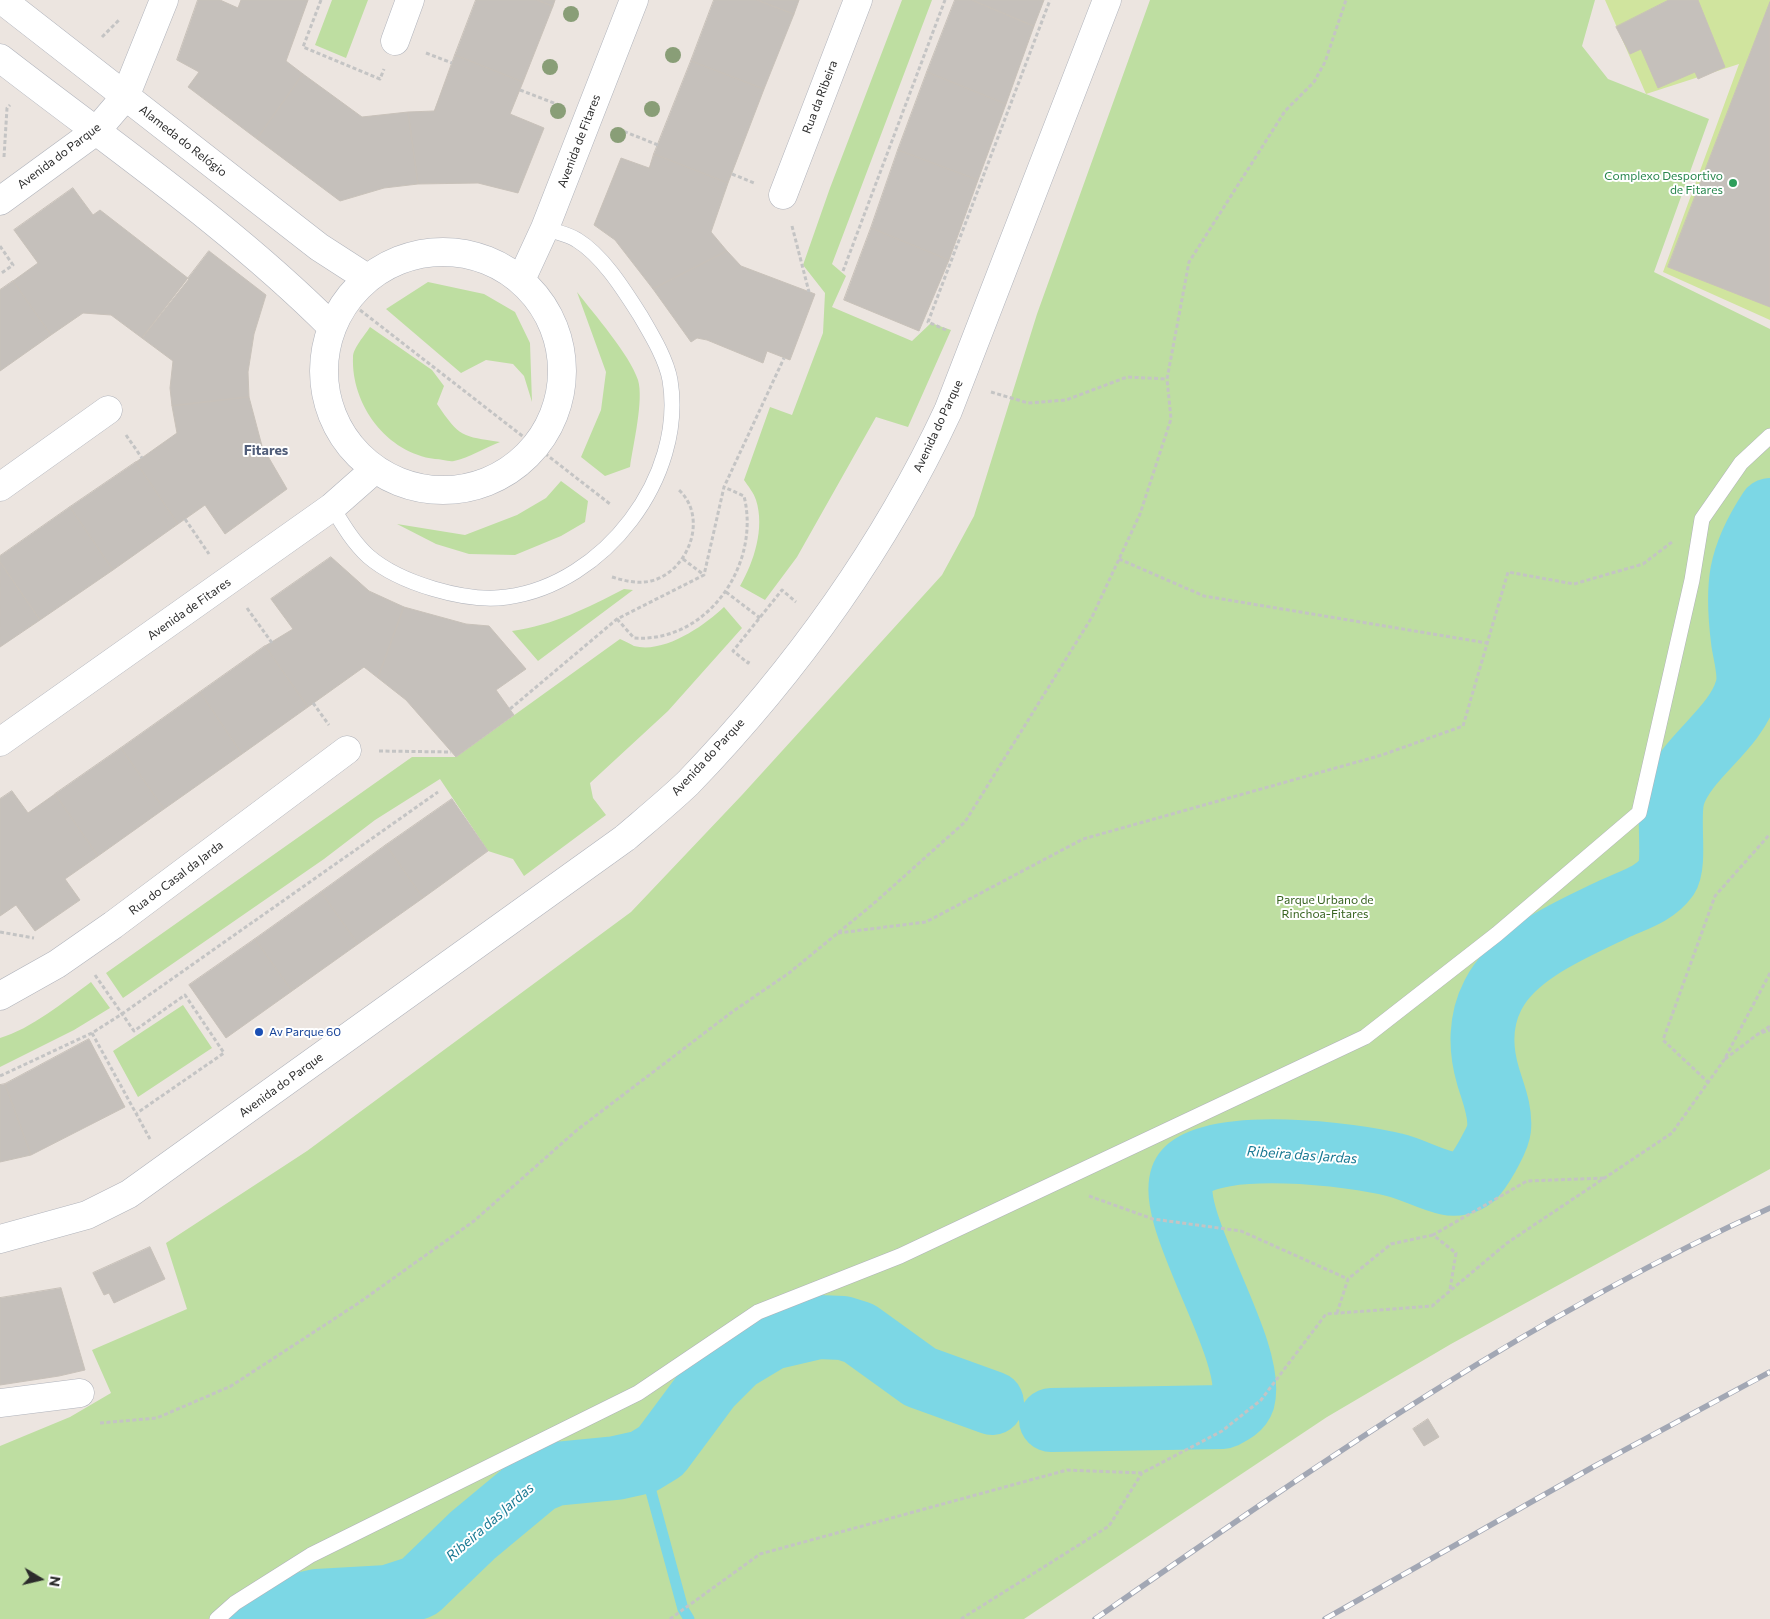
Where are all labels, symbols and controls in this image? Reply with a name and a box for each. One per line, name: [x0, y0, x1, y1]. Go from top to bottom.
street label: Rua da Ribeira: [799, 58, 841, 136]
street label: Avenida de Fitares: [555, 92, 603, 190]
street label: Alameda do Relógio: [136, 102, 230, 180]
street label: Avenida do Parque: [15, 120, 103, 192]
place label: Complexo Desportivo de Fitares: [1604, 169, 1723, 197]
marker: Complexo Desportivo de Fitares: [1727, 177, 1739, 189]
street label: Avenida do Parque: [910, 377, 966, 475]
district label: Fitares: [244, 442, 288, 458]
street label: Avenida de Fitares: [144, 575, 234, 643]
street label: Avenida do Parque: [668, 715, 748, 799]
street label: Rua do Casal da Jarda: [126, 838, 226, 918]
park label: Parque Urbano de Rinchoa-Fitares: [1276, 893, 1374, 921]
place label: Av Parque 60: [269, 1025, 341, 1039]
marker: Av Parque 60: [253, 1026, 265, 1038]
street label: Avenida do Parque: [236, 1050, 326, 1120]
water label: Ribeira das Jardas: [1246, 1143, 1358, 1167]
water label: Ribeira das Jardas: [443, 1479, 537, 1565]
north arrow: [15, 1554, 65, 1604]
text: N: [46, 1575, 65, 1588]

